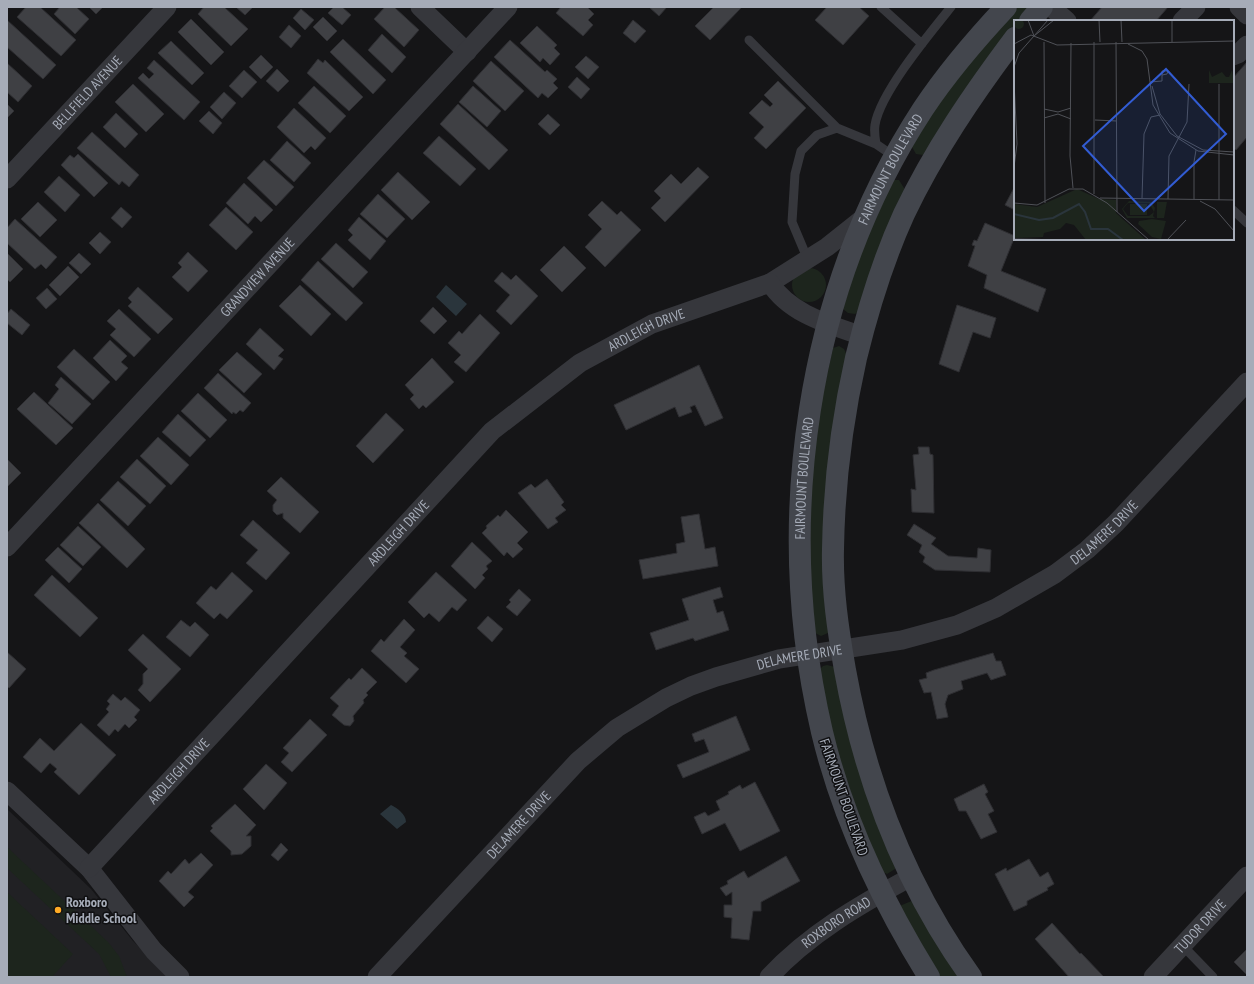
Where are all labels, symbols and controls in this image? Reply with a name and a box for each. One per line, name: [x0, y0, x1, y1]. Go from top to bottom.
inset map: [1014, 20, 1234, 240]
street label: BELLFIELD AVENUE: [49, 52, 126, 133]
street label: FAIRMOUNT BOULEVARD: [854, 110, 927, 227]
street label: GRANDVIEW AVENUE: [216, 234, 298, 321]
street label: ARDLEIGH DRIVE: [605, 304, 687, 355]
street label: FAIRMOUNT BOULEVARD: [791, 416, 818, 540]
street label: ARDLEIGH DRIVE: [363, 496, 433, 569]
street label: DELAMERE DRIVE: [1067, 496, 1142, 568]
street label: DELAMERE DRIVE: [755, 640, 843, 674]
street label: ARDLEIGH DRIVE: [144, 734, 213, 808]
street label: FAIRMOUNT BOULEVARD: [816, 736, 872, 858]
street label: DELAMERE DRIVE: [483, 787, 555, 862]
street label: ROXBORO ROAD: [798, 892, 874, 952]
place label: Roxboro Middle School: [66, 893, 137, 927]
street label: TUDOR DRIVE: [1170, 895, 1230, 958]
marker: Roxboro Middle School: [53, 905, 63, 915]

